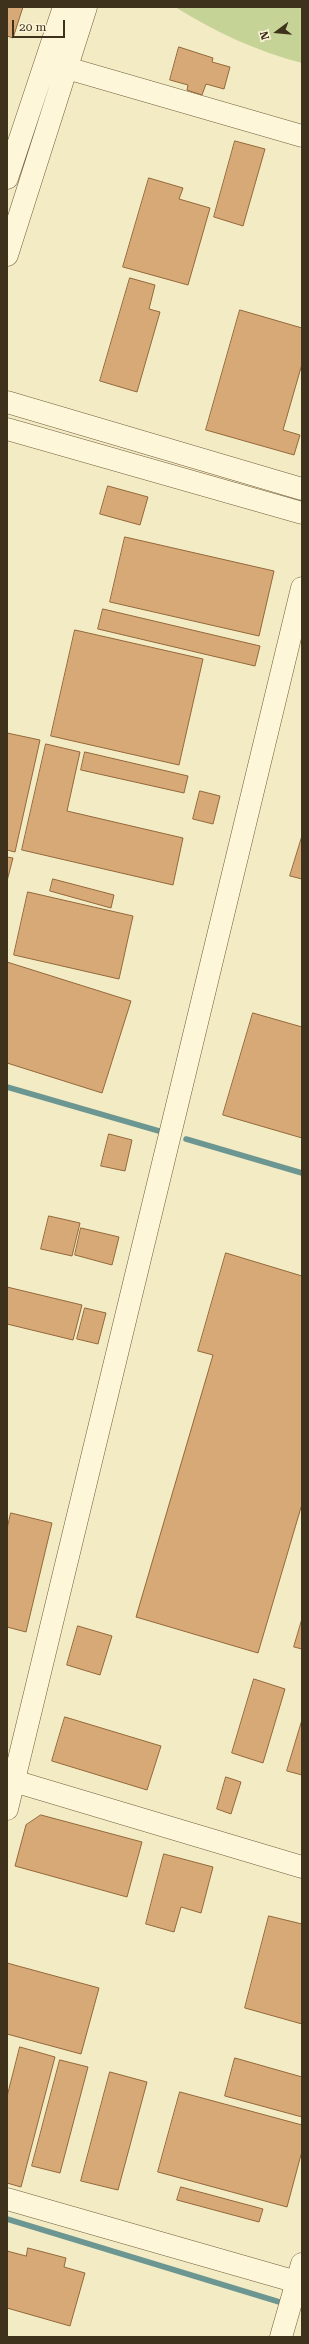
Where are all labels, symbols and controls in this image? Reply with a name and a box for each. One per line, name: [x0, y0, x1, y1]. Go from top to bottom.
scale bar: [14, 12, 67, 38]
north arrow: [257, 12, 297, 52]
text: 20 m: [19, 20, 46, 34]
text: N: [258, 30, 272, 41]

